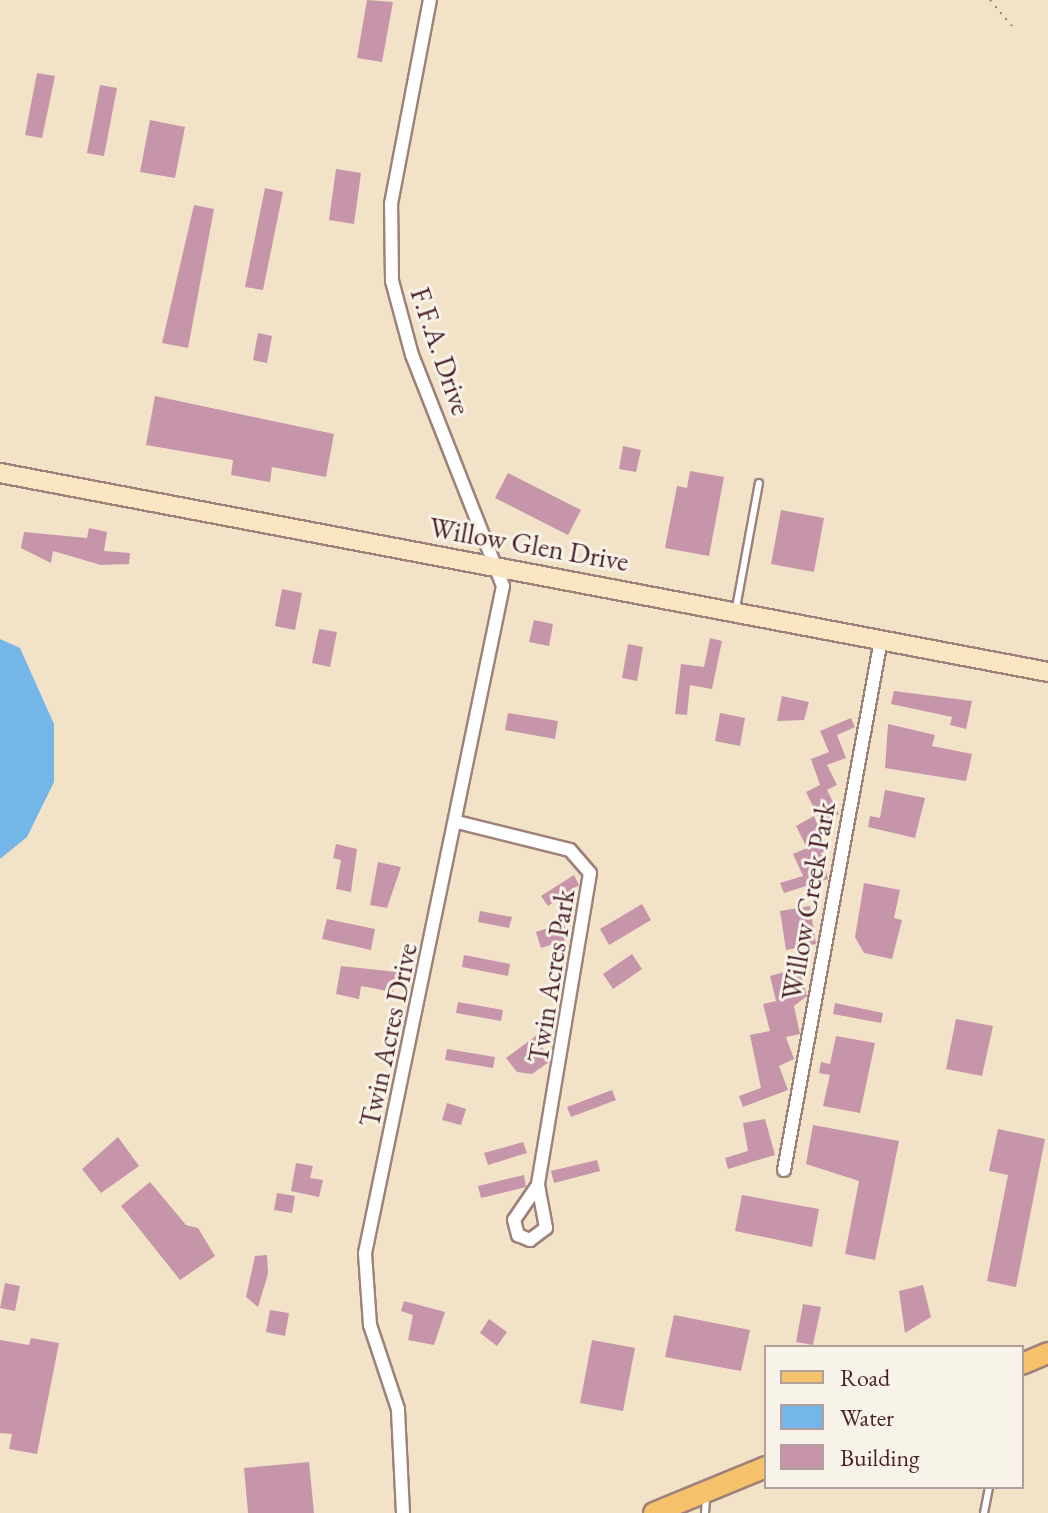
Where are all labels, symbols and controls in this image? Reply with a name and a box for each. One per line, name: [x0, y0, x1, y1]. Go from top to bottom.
street label: F.F.A. Drive: [404, 283, 478, 419]
street label: Willow Glen Drive: [427, 510, 631, 578]
street label: Willow Creek Park: [774, 799, 842, 1003]
street label: Twin Acres Park: [521, 887, 581, 1065]
street label: Twin Acres Drive: [352, 940, 424, 1130]
legend: [764, 1345, 1024, 1489]
text: Road: [840, 1362, 890, 1393]
text: Water: [840, 1402, 894, 1433]
text: Building: [840, 1442, 920, 1473]

